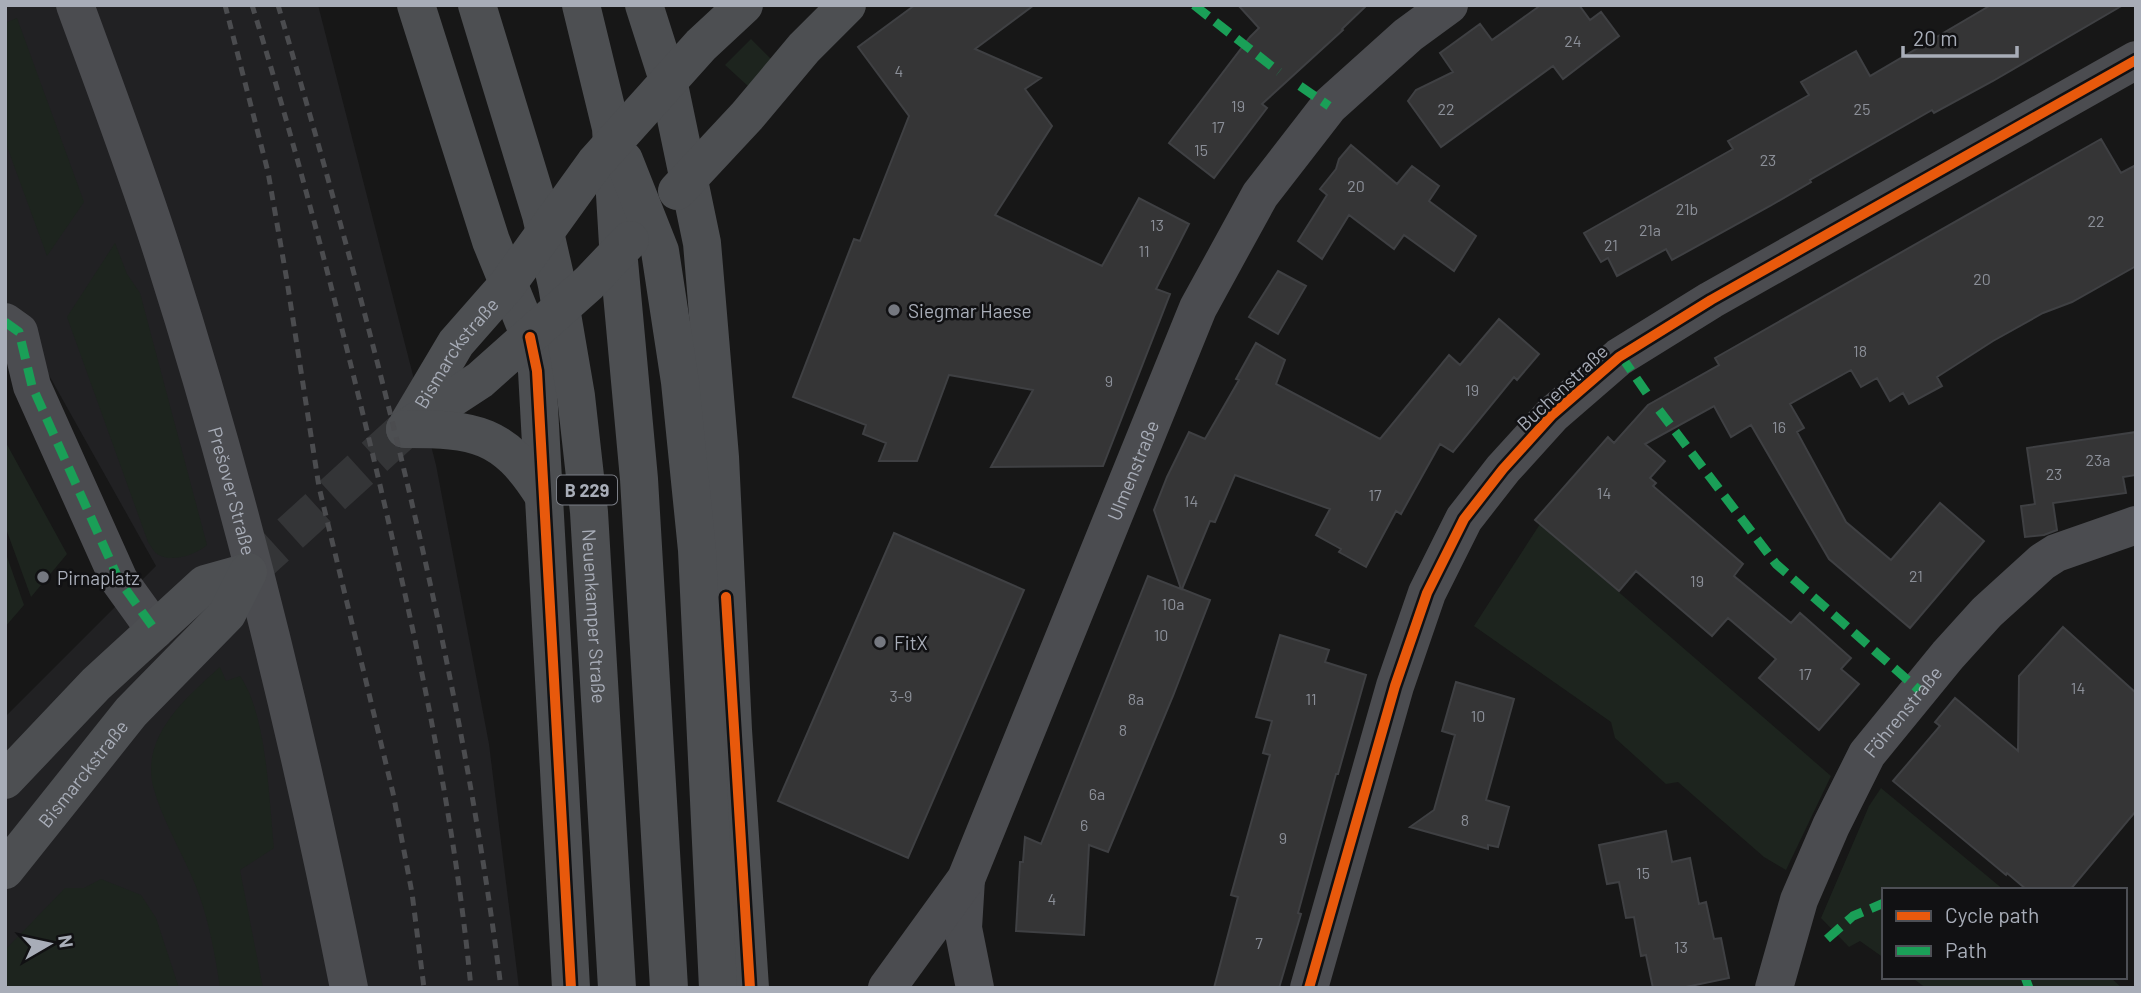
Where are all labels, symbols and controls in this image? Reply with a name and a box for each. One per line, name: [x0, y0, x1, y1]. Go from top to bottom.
scale bar: [1903, 14, 2017, 58]
text: 20 m: [1913, 25, 1958, 50]
house number: 24: [1564, 31, 1582, 50]
house number: 4: [895, 61, 903, 80]
house number: 19: [1231, 96, 1245, 115]
house number: 22: [1437, 99, 1455, 118]
house number: 25: [1854, 99, 1870, 118]
house number: 17: [1211, 117, 1225, 136]
house number: 15: [1194, 140, 1208, 159]
house number: 23: [1760, 150, 1776, 169]
house number: 20: [1347, 176, 1365, 195]
house number: 21b: [1676, 199, 1698, 218]
house number: 22: [2087, 211, 2105, 230]
house number: 13: [1150, 215, 1164, 234]
house number: 21a: [1639, 220, 1661, 239]
house number: 21: [1604, 235, 1618, 254]
house number: 11: [1138, 241, 1150, 260]
house number: 20: [1973, 269, 1991, 288]
street label: Bismarckstraße: [409, 292, 503, 412]
place label: Siegmar Haese: [908, 299, 1032, 322]
marker: Siegmar Haese: [886, 302, 902, 318]
street label: Buchenstraße: [1512, 339, 1612, 435]
house number: 18: [1853, 341, 1867, 360]
house number: 9: [1105, 371, 1113, 390]
house number: 19: [1465, 380, 1479, 399]
street label: Ulmenstraße: [1102, 417, 1163, 524]
house number: 16: [1772, 417, 1786, 436]
street label: Prešover Straße: [204, 424, 261, 557]
house number: 23a: [2086, 450, 2110, 469]
house number: 23: [2046, 464, 2062, 483]
road number: B 229: [557, 476, 617, 504]
house number: 14: [1597, 483, 1611, 502]
house number: 17: [1368, 485, 1382, 504]
house number: 14: [1184, 491, 1198, 510]
street label: Neuenkamper Straße: [579, 528, 612, 704]
place label: Pirnaplatz: [57, 566, 140, 589]
house number: 21: [1909, 566, 1923, 585]
marker: Pirnaplatz: [35, 569, 51, 585]
house number: 19: [1690, 571, 1704, 590]
house number: 10a: [1162, 594, 1184, 613]
house number: 10: [1154, 625, 1168, 644]
place label: FitX: [894, 631, 928, 654]
marker: FitX: [872, 634, 888, 650]
street label: Föhrenstraße: [1858, 661, 1946, 761]
house number: 17: [1798, 664, 1812, 683]
house number: 14: [2071, 678, 2085, 697]
house number: 3-9: [890, 686, 912, 705]
house number: 8a: [1128, 689, 1144, 708]
house number: 11: [1305, 689, 1317, 708]
house number: 10: [1471, 706, 1485, 725]
street label: Bismarckstraße: [33, 715, 132, 831]
house number: 8: [1119, 720, 1127, 739]
house number: 6a: [1089, 784, 1105, 803]
house number: 8: [1461, 810, 1469, 829]
house number: 6: [1080, 815, 1088, 834]
house number: 9: [1279, 828, 1287, 847]
house number: 15: [1636, 863, 1650, 882]
legend: [1882, 888, 2127, 979]
house number: 4: [1048, 889, 1056, 908]
text: Cycle path: [1945, 902, 2039, 927]
north arrow: [14, 909, 84, 979]
text: N: [54, 933, 79, 949]
house number: 7: [1255, 933, 1263, 952]
house number: 13: [1674, 937, 1688, 956]
text: Path: [1945, 937, 1987, 962]

